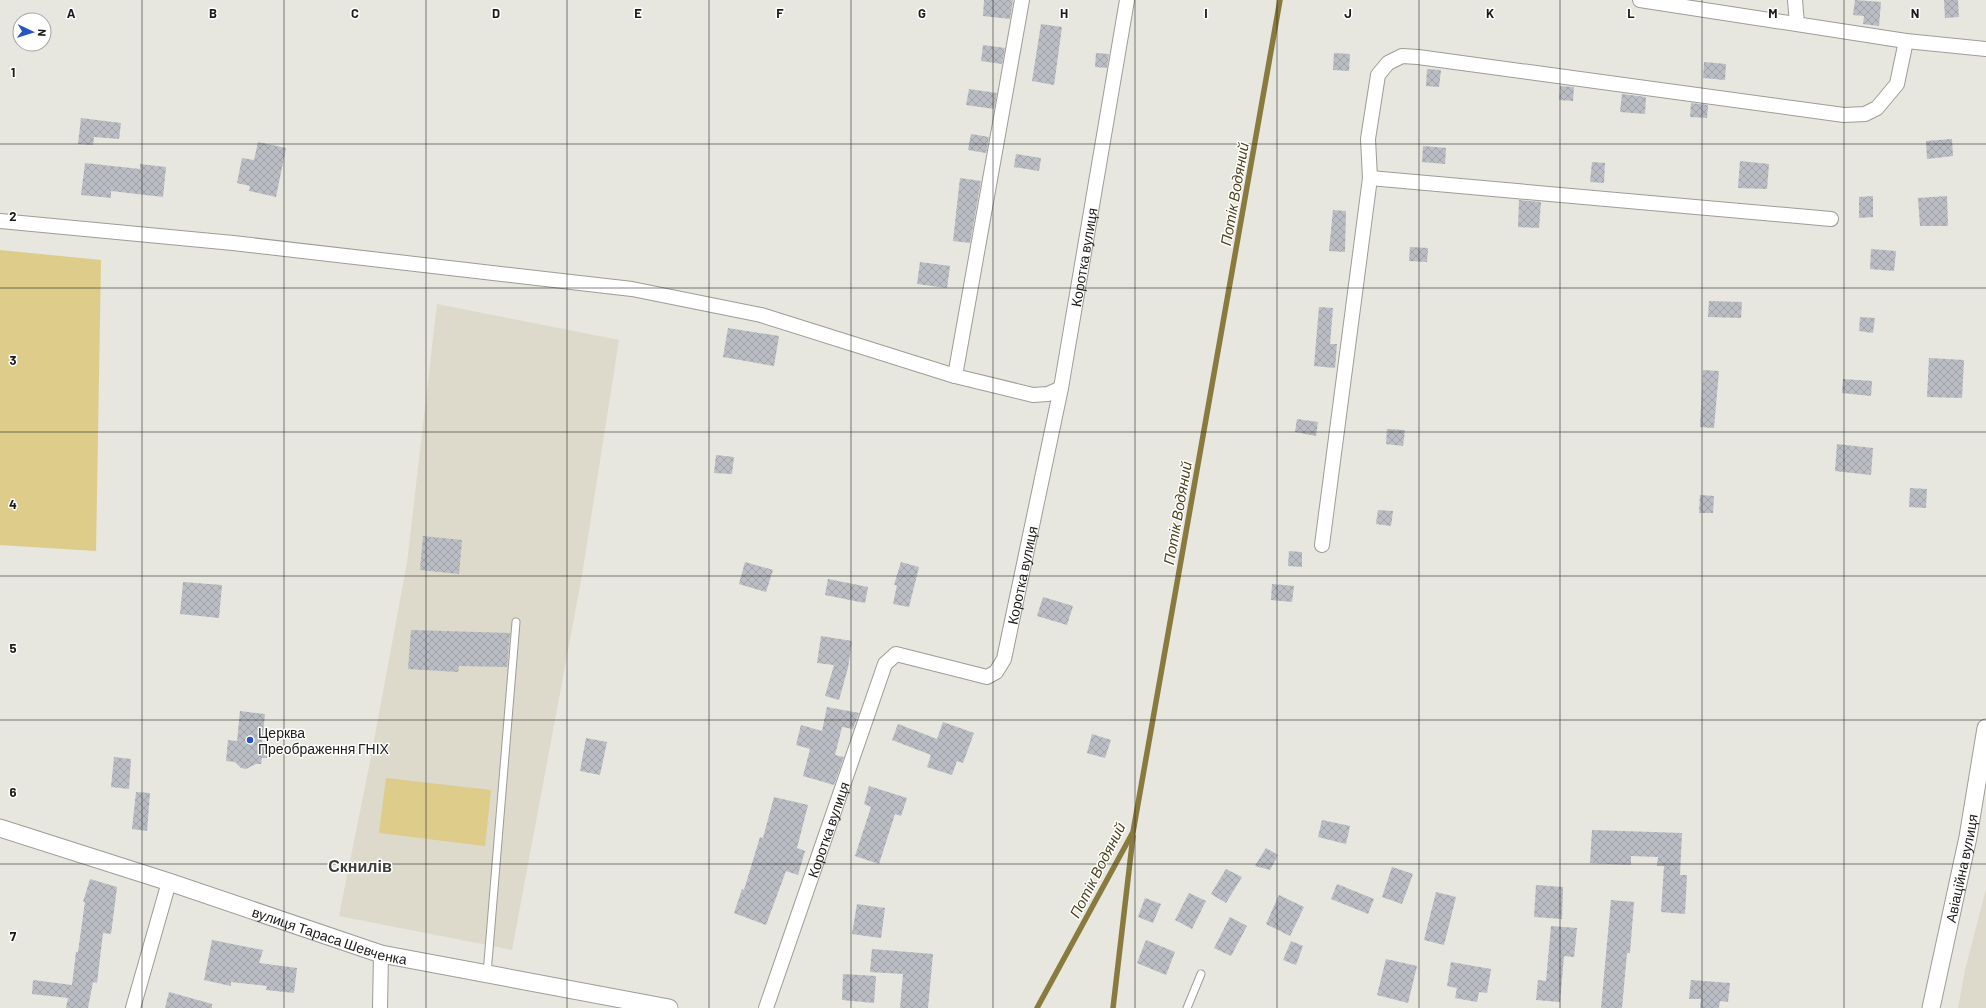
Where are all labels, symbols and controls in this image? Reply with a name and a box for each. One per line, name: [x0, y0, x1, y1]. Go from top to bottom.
text: A: [67, 5, 76, 21]
text: B: [209, 5, 217, 21]
text: C: [351, 5, 359, 21]
text: D: [492, 5, 500, 21]
text: E: [634, 5, 642, 21]
text: F: [776, 5, 784, 21]
text: G: [918, 5, 926, 21]
text: H: [1060, 5, 1068, 21]
text: I: [1204, 5, 1208, 21]
text: J: [1344, 5, 1352, 21]
text: K: [1486, 5, 1494, 21]
text: L: [1627, 5, 1635, 21]
text: M: [1768, 5, 1778, 21]
text: N: [1911, 5, 1919, 21]
north arrow: [12, 12, 52, 52]
text: N: [36, 29, 49, 37]
text: 1: [11, 64, 15, 80]
water label: Потік Водяний: [1216, 140, 1252, 247]
street label: Коротка вулиця: [1066, 206, 1100, 308]
text: 2: [9, 208, 17, 224]
text: 3: [9, 352, 17, 368]
water label: Потік Водяний: [1159, 459, 1195, 566]
text: 4: [9, 496, 17, 512]
street label: Коротка вулиця: [1003, 524, 1040, 626]
text: 5: [9, 640, 17, 656]
place label: Церква Преображення ГНІХ: [258, 724, 390, 757]
marker: Церква Преображення ГНІХ: [245, 735, 255, 745]
street label: Коротка вулиця: [803, 779, 852, 879]
text: 6: [10, 784, 17, 800]
street label: Авіаційна вулиця: [1941, 813, 1980, 924]
water label: Потік Водяний: [1065, 819, 1129, 921]
district label: Скнилів: [328, 856, 392, 875]
street label: вулиця Тараса Шевченка: [250, 902, 409, 967]
text: 7: [10, 928, 17, 944]

